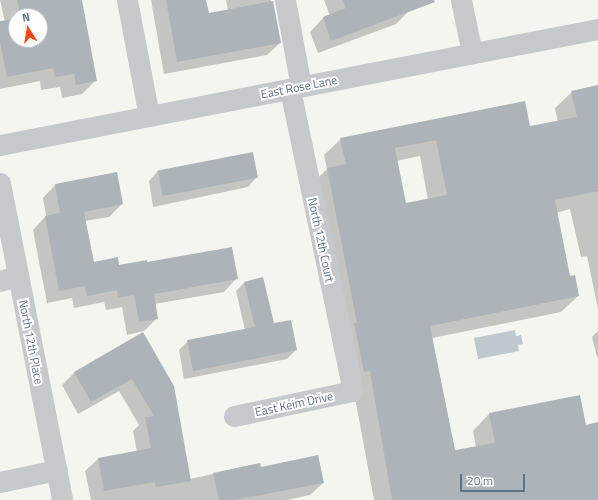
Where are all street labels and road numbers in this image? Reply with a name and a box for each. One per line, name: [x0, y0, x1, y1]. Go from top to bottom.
street label: East Rose Lane: [260, 73, 338, 101]
street label: North 12th Court: [305, 196, 337, 284]
street label: North 12th Place: [16, 299, 46, 385]
street label: East Keim Drive: [254, 389, 334, 419]

